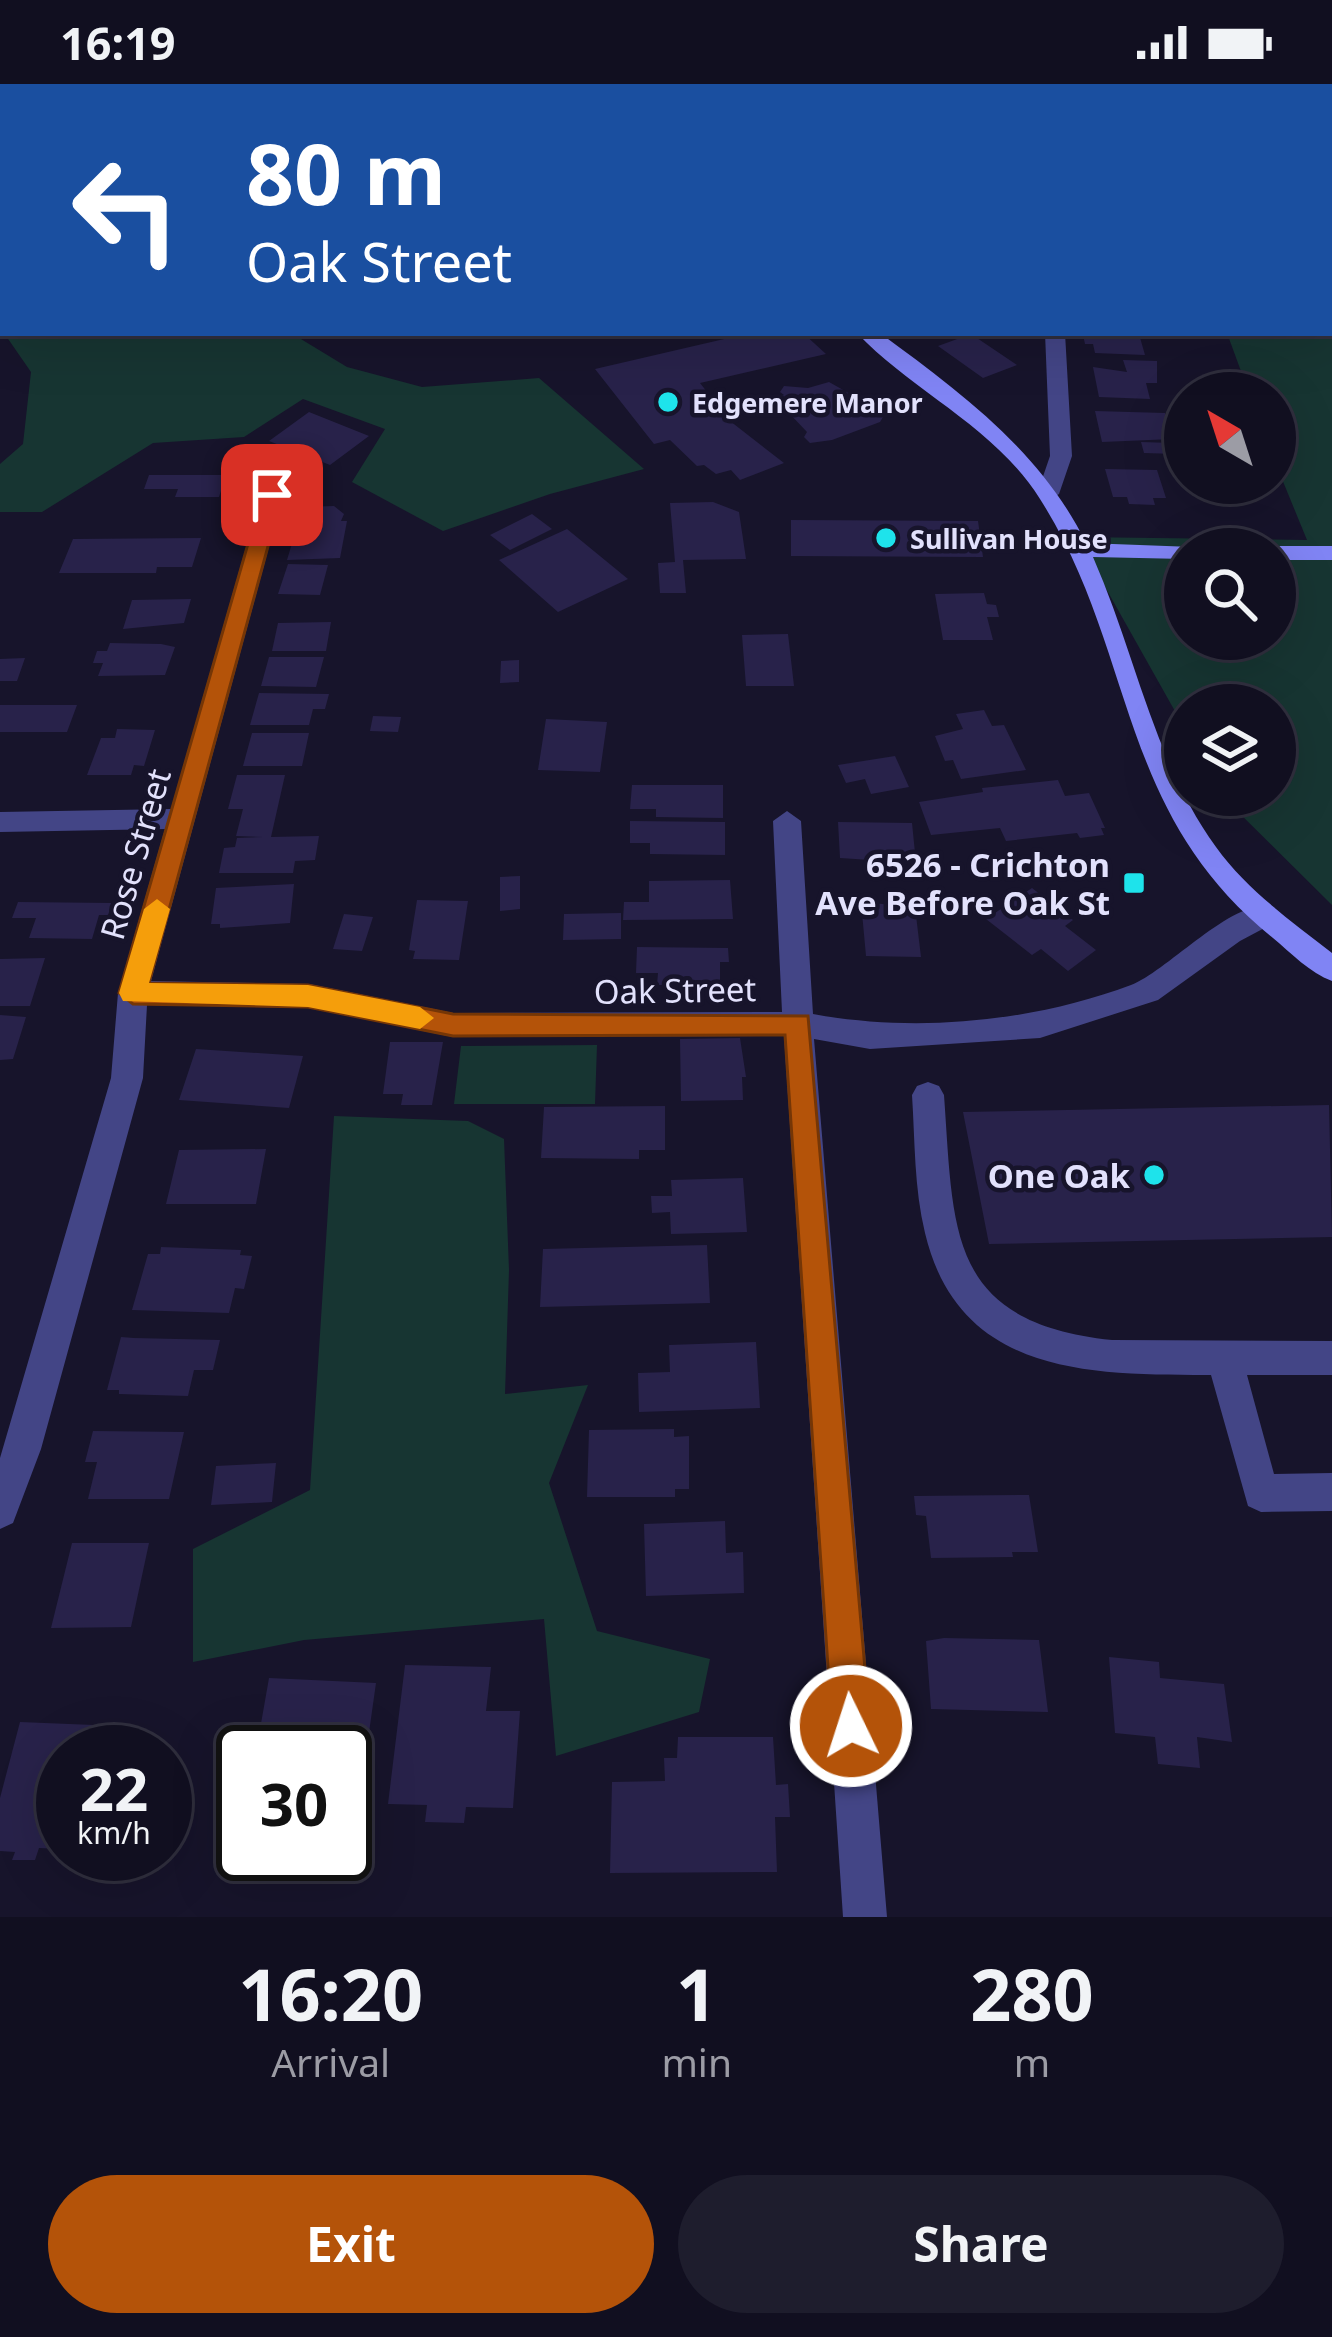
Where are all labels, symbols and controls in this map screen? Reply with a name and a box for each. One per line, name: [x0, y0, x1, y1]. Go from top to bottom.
text: 16:19: [60, 12, 176, 73]
text: 80 m: [246, 115, 446, 230]
icon: left: [48, 132, 204, 288]
text: Oak Street: [246, 224, 512, 298]
north arrow: [1164, 372, 1296, 504]
map controls: [1164, 372, 1296, 816]
place label: Edgemere Manor: [692, 384, 923, 421]
marker: Edgemere Manor: [655, 389, 681, 415]
pin: [221, 444, 323, 546]
icon: arrive: [239, 462, 305, 528]
place label: Sullivan House: [910, 520, 1108, 557]
marker: Sullivan House: [873, 525, 899, 551]
button: search: [1164, 528, 1296, 660]
button: layers: [1164, 684, 1296, 816]
street label: Rose Street: [89, 763, 181, 945]
place label: 6526 - Crichton Ave Before Oak St: [815, 842, 1110, 925]
marker: 6526 - Crichton Ave Before Oak St: [1121, 870, 1147, 896]
street label: Oak Street: [593, 966, 757, 1014]
place label: One Oak: [988, 1153, 1131, 1198]
marker: One Oak: [1141, 1162, 1167, 1188]
position arrow: [788, 1663, 914, 1789]
speed limit sign: 30: [216, 1725, 372, 1881]
text: 22: [80, 1747, 148, 1829]
text: km/h: [77, 1812, 151, 1853]
text: 16:20: [238, 1944, 423, 2042]
text: 1: [676, 1944, 717, 2042]
text: 280: [970, 1944, 1094, 2042]
text: Arrival: [271, 2035, 390, 2088]
text: min: [661, 2035, 732, 2088]
text: m: [1014, 2035, 1050, 2088]
button: Exit: [48, 2175, 654, 2313]
button: Share: [678, 2175, 1284, 2313]

